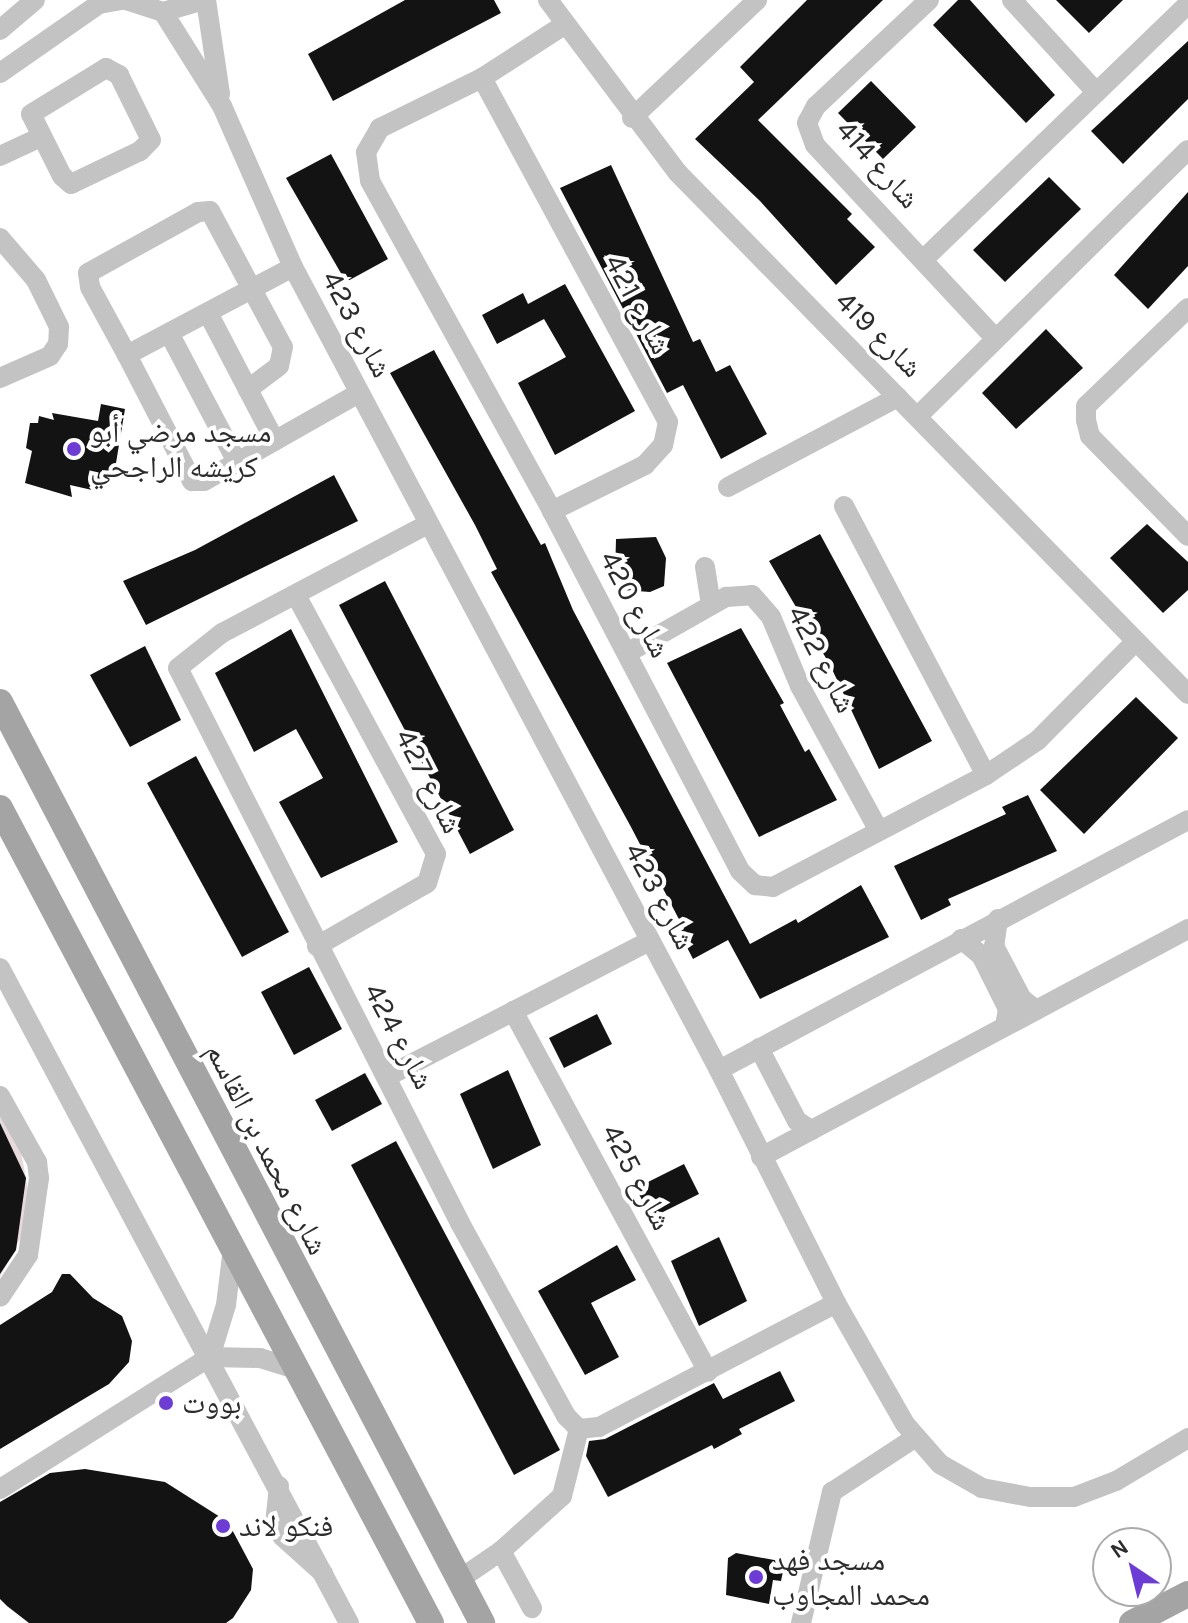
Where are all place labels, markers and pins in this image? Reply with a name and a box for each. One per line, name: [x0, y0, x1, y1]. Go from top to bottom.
place label: مسجد مرضي أبو كريشه الراجحي: [90, 414, 271, 484]
marker: مسجد مرضي أبو كريشه الراجحي: [65, 440, 83, 458]
place label: بووت: [182, 1385, 241, 1421]
marker: بووت: [157, 1394, 175, 1412]
place label: فنكو لاند: [239, 1508, 333, 1544]
marker: فنكو لاند: [214, 1517, 232, 1535]
place label: مسجد فهد محمد المجاوب: [772, 1542, 930, 1612]
marker: مسجد فهد محمد المجاوب: [747, 1568, 765, 1586]

